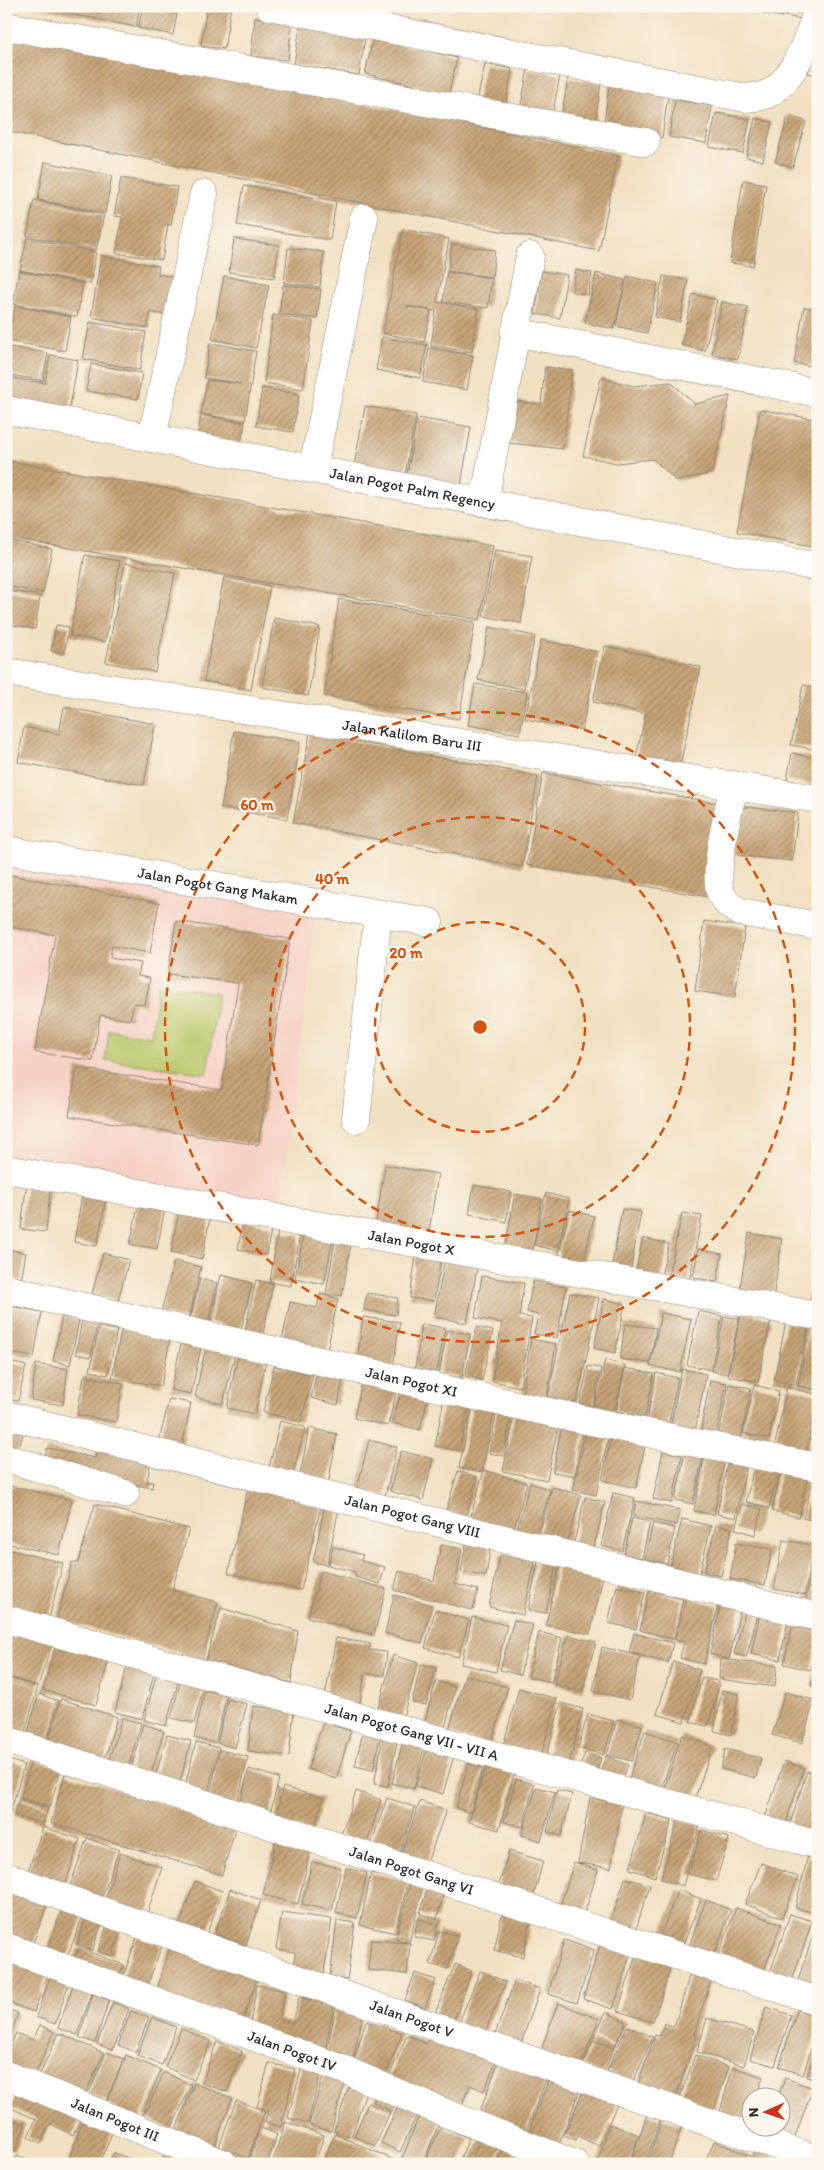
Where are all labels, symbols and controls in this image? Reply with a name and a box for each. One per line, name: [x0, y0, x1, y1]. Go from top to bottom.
street label: Jalan Pogot Palm Regency: [328, 464, 497, 513]
street label: Jalan Kalilom Baru III: [341, 716, 483, 755]
text: 60 m: [240, 796, 274, 814]
street label: Jalan Pogot Gang Makam: [136, 864, 300, 909]
text: 40 m: [315, 870, 350, 888]
text: 20 m: [389, 944, 423, 962]
centre of rings: [471, 1018, 489, 1036]
street label: Jalan Pogot X: [367, 1226, 457, 1259]
street label: Jalan Pogot XI: [364, 1363, 459, 1401]
street label: Jalan Pogot Gang VIII: [343, 1491, 482, 1542]
street label: Jalan Pogot Gang VII - VII A: [323, 1699, 501, 1765]
street label: Jalan Pogot Gang VI: [347, 1842, 476, 1899]
street label: Jalan Pogot V: [367, 1996, 456, 2042]
street label: Jalan Pogot IV: [245, 2026, 339, 2075]
north arrow: [742, 2088, 792, 2138]
street label: Jalan Pogot III: [69, 2094, 162, 2146]
text: N: [745, 2107, 762, 2117]

